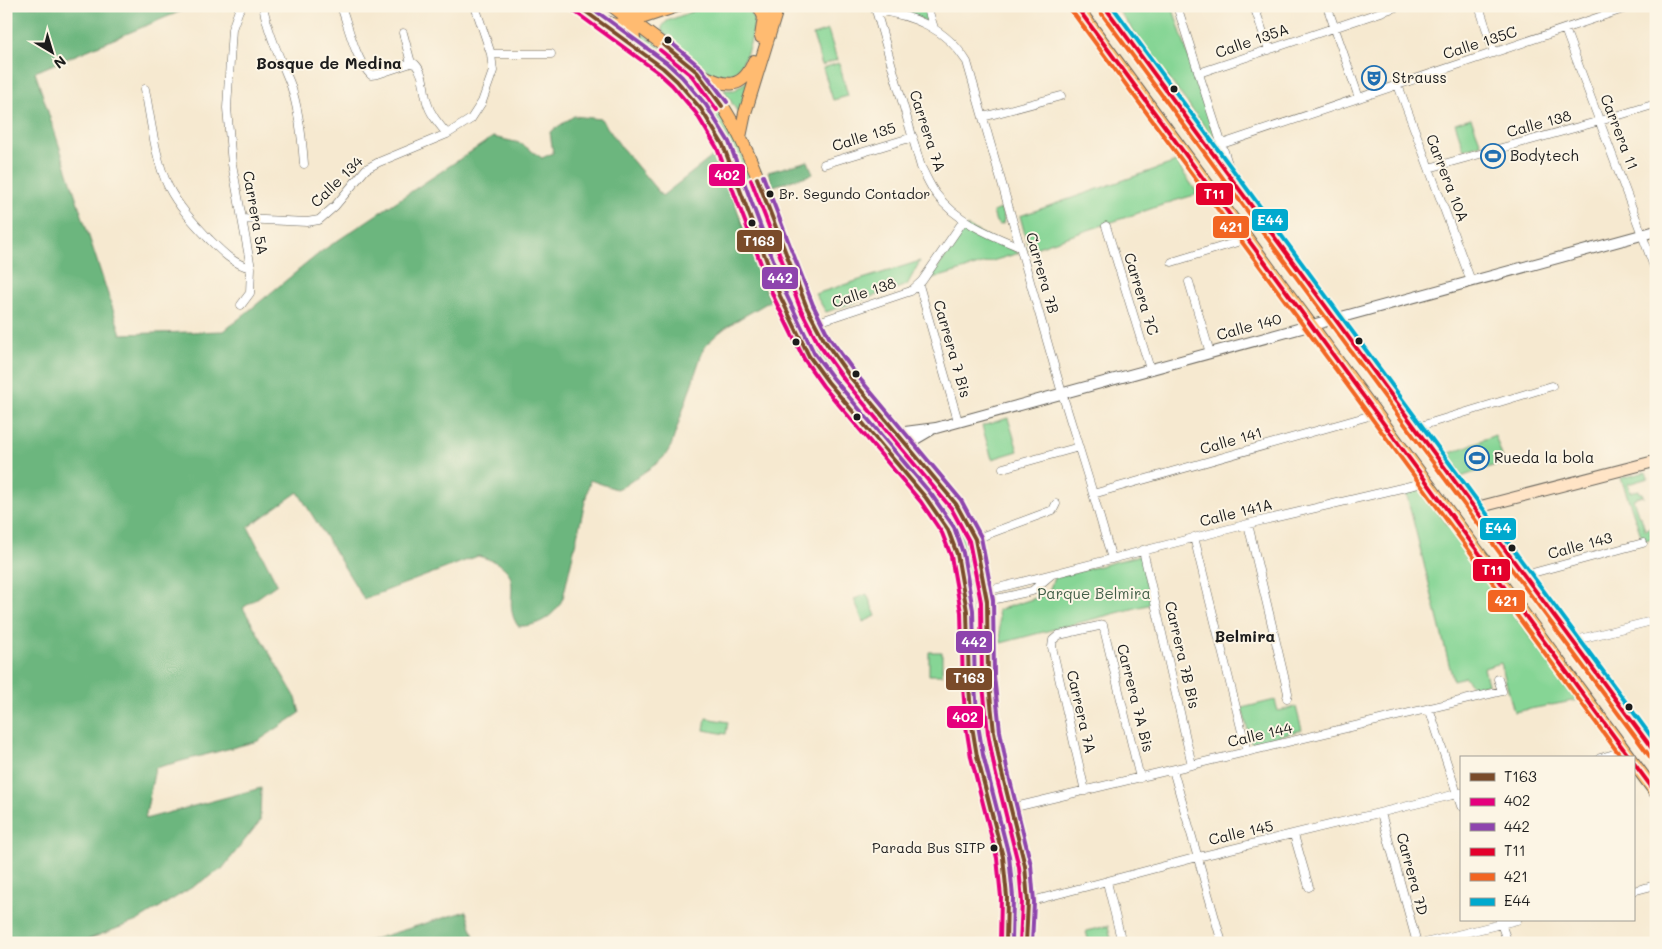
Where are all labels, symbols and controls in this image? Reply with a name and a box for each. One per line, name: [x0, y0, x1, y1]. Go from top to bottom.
street label: Calle 135A: [1212, 18, 1291, 62]
street label: Calle 135C: [1440, 21, 1519, 63]
north arrow: [28, 28, 78, 78]
unlabelled marker: [663, 35, 673, 45]
text: N: [50, 52, 70, 73]
district label: Bosque de Medina: [256, 52, 402, 73]
theatre icon: Strauss: [1361, 65, 1387, 91]
place label: Strauss: [1392, 67, 1447, 87]
unlabelled marker: [1169, 84, 1179, 94]
street label: Carrera 7A: [905, 87, 951, 174]
street label: Carrera 11: [1596, 91, 1644, 172]
street label: Calle 138: [1504, 105, 1573, 141]
street label: Calle 135: [829, 117, 898, 155]
street label: Carrera 10A: [1422, 131, 1474, 224]
sports icon: Bodytech: [1480, 143, 1506, 169]
place label: Bodytech: [1510, 145, 1579, 165]
street label: Calle 134: [306, 151, 367, 211]
line badge: 402: [708, 163, 746, 187]
text: 402: [714, 165, 740, 184]
street label: Carrera 5A: [239, 169, 273, 257]
line badge: T11: [1195, 182, 1234, 206]
place label: Br. Segundo Contador: [779, 184, 930, 203]
text: T11: [1204, 184, 1224, 203]
marker: Br. Segundo Contador: [765, 189, 775, 199]
line badge: E44: [1251, 208, 1289, 232]
text: E44: [1257, 210, 1283, 229]
line badge: 421: [1212, 215, 1250, 239]
text: 421: [1220, 217, 1242, 236]
unlabelled marker: [747, 218, 757, 228]
line badge: T163: [736, 229, 783, 253]
street label: Carrera 7B: [1022, 230, 1064, 316]
text: T163: [743, 231, 775, 250]
street label: Carrera 7C: [1120, 250, 1164, 338]
line badge: 442: [761, 266, 799, 290]
text: 442: [767, 268, 793, 287]
street label: Calle 138: [829, 272, 898, 312]
street label: Carrera 7 Bis: [930, 298, 976, 400]
street label: Calle 140: [1214, 308, 1283, 344]
unlabelled marker: [1354, 336, 1364, 346]
unlabelled marker: [791, 337, 801, 347]
unlabelled marker: [851, 369, 861, 379]
unlabelled marker: [852, 412, 862, 422]
street label: Calle 141: [1197, 422, 1264, 458]
sports icon: Rueda la bola: [1464, 445, 1490, 471]
place label: Rueda la bola: [1494, 447, 1594, 467]
street label: Calle 141A: [1197, 493, 1274, 531]
line badge: E44: [1479, 517, 1517, 541]
text: E44: [1485, 518, 1511, 537]
street label: Calle 143: [1545, 527, 1614, 563]
unlabelled marker: [1507, 543, 1517, 553]
line badge: T11: [1472, 558, 1511, 582]
text: T11: [1482, 560, 1502, 579]
park label: Parque Belmira: [1037, 583, 1151, 603]
line badge: 421: [1487, 589, 1526, 613]
text: 421: [1495, 591, 1517, 610]
street label: Carrera 7B Bis: [1161, 599, 1205, 710]
district label: Belmira: [1215, 625, 1276, 646]
line badge: 442: [955, 630, 993, 654]
text: 442: [961, 632, 987, 651]
street label: Carrera 7A Bis: [1113, 642, 1159, 754]
line badge: T163: [945, 667, 993, 691]
text: T163: [953, 668, 985, 687]
street label: Carrera 7A: [1063, 668, 1101, 755]
unlabelled marker: [1624, 702, 1634, 712]
line badge: 402: [946, 705, 984, 729]
text: 402: [952, 707, 978, 726]
street label: Calle 144: [1225, 717, 1294, 751]
legend: [1460, 756, 1634, 922]
text: T163: [1504, 766, 1537, 786]
text: 402: [1504, 790, 1530, 810]
street label: Calle 145: [1206, 815, 1275, 849]
text: 442: [1504, 816, 1530, 836]
street label: Carrera 7D: [1392, 830, 1434, 917]
place label: Parada Bus SITP: [872, 838, 985, 857]
text: T11: [1504, 840, 1526, 860]
marker: Parada Bus SITP: [989, 843, 999, 853]
text: 421: [1504, 866, 1528, 886]
text: E44: [1504, 890, 1530, 910]

